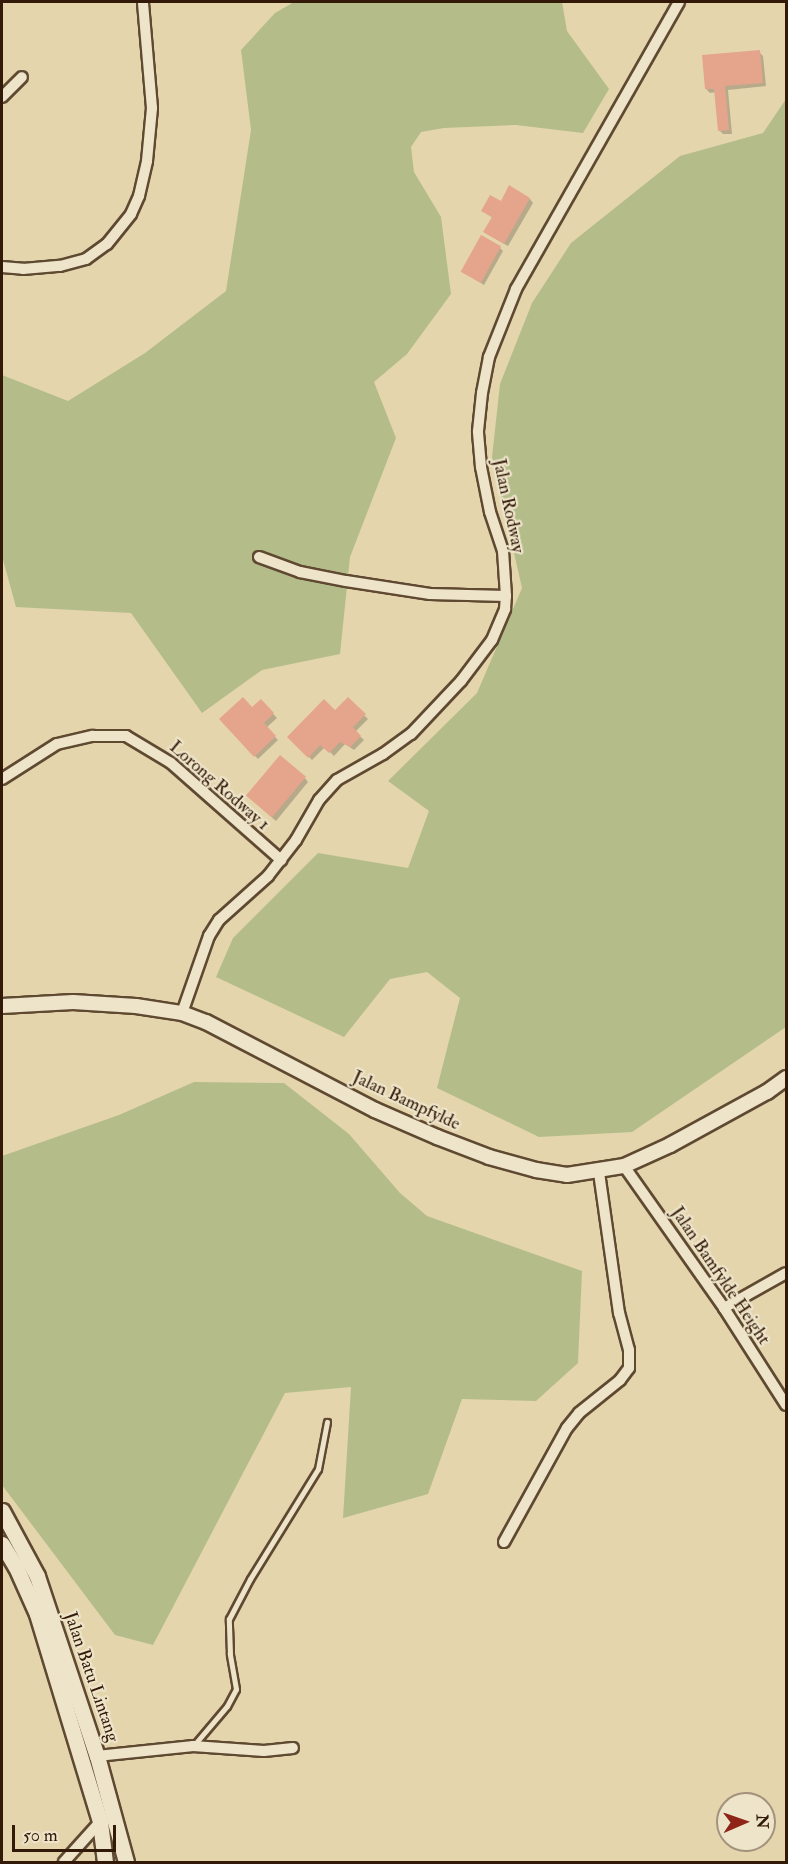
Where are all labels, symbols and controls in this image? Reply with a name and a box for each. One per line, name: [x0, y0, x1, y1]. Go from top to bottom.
street label: Jalan Rodway: [487, 457, 529, 555]
street label: Lorong Rodway 1: [165, 737, 273, 835]
street label: Jalan Bampfylde: [349, 1067, 463, 1135]
street label: Jalan Bamfylde Height: [666, 1203, 774, 1349]
street label: Jalan Batu Lintang: [59, 1609, 123, 1745]
north arrow: [716, 1792, 776, 1852]
scale bar: [15, 1813, 118, 1851]
text: N: [752, 1814, 772, 1829]
text: 50 m: [23, 1824, 58, 1847]

